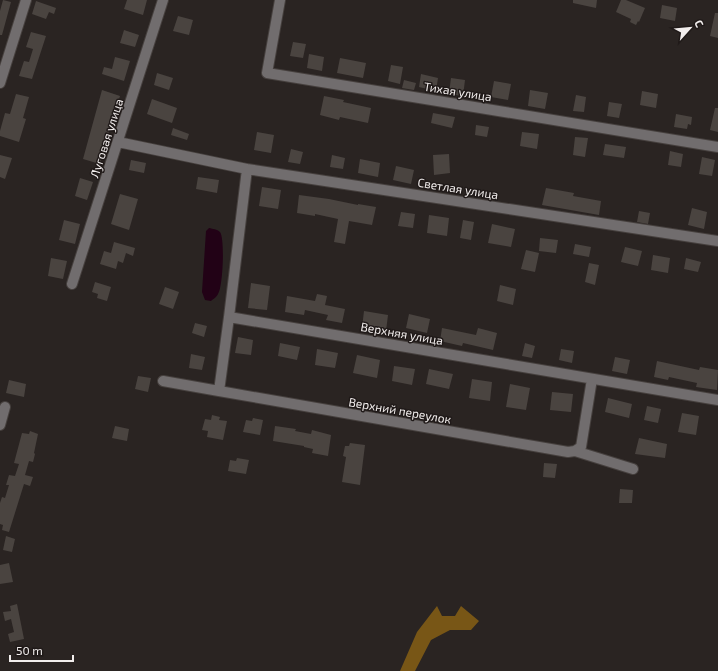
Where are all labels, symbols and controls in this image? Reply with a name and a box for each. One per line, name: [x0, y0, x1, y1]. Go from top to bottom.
north arrow: [670, 8, 710, 48]
text: С: [692, 17, 707, 30]
street label: Тихая улица: [423, 79, 493, 104]
street label: Луговая улица: [87, 97, 126, 180]
street label: Светлая улица: [416, 175, 499, 202]
street label: Верхняя улица: [359, 319, 444, 348]
street label: Верхний переулок: [347, 394, 453, 427]
scale bar: [10, 637, 73, 663]
text: 50 m: [16, 643, 43, 657]

